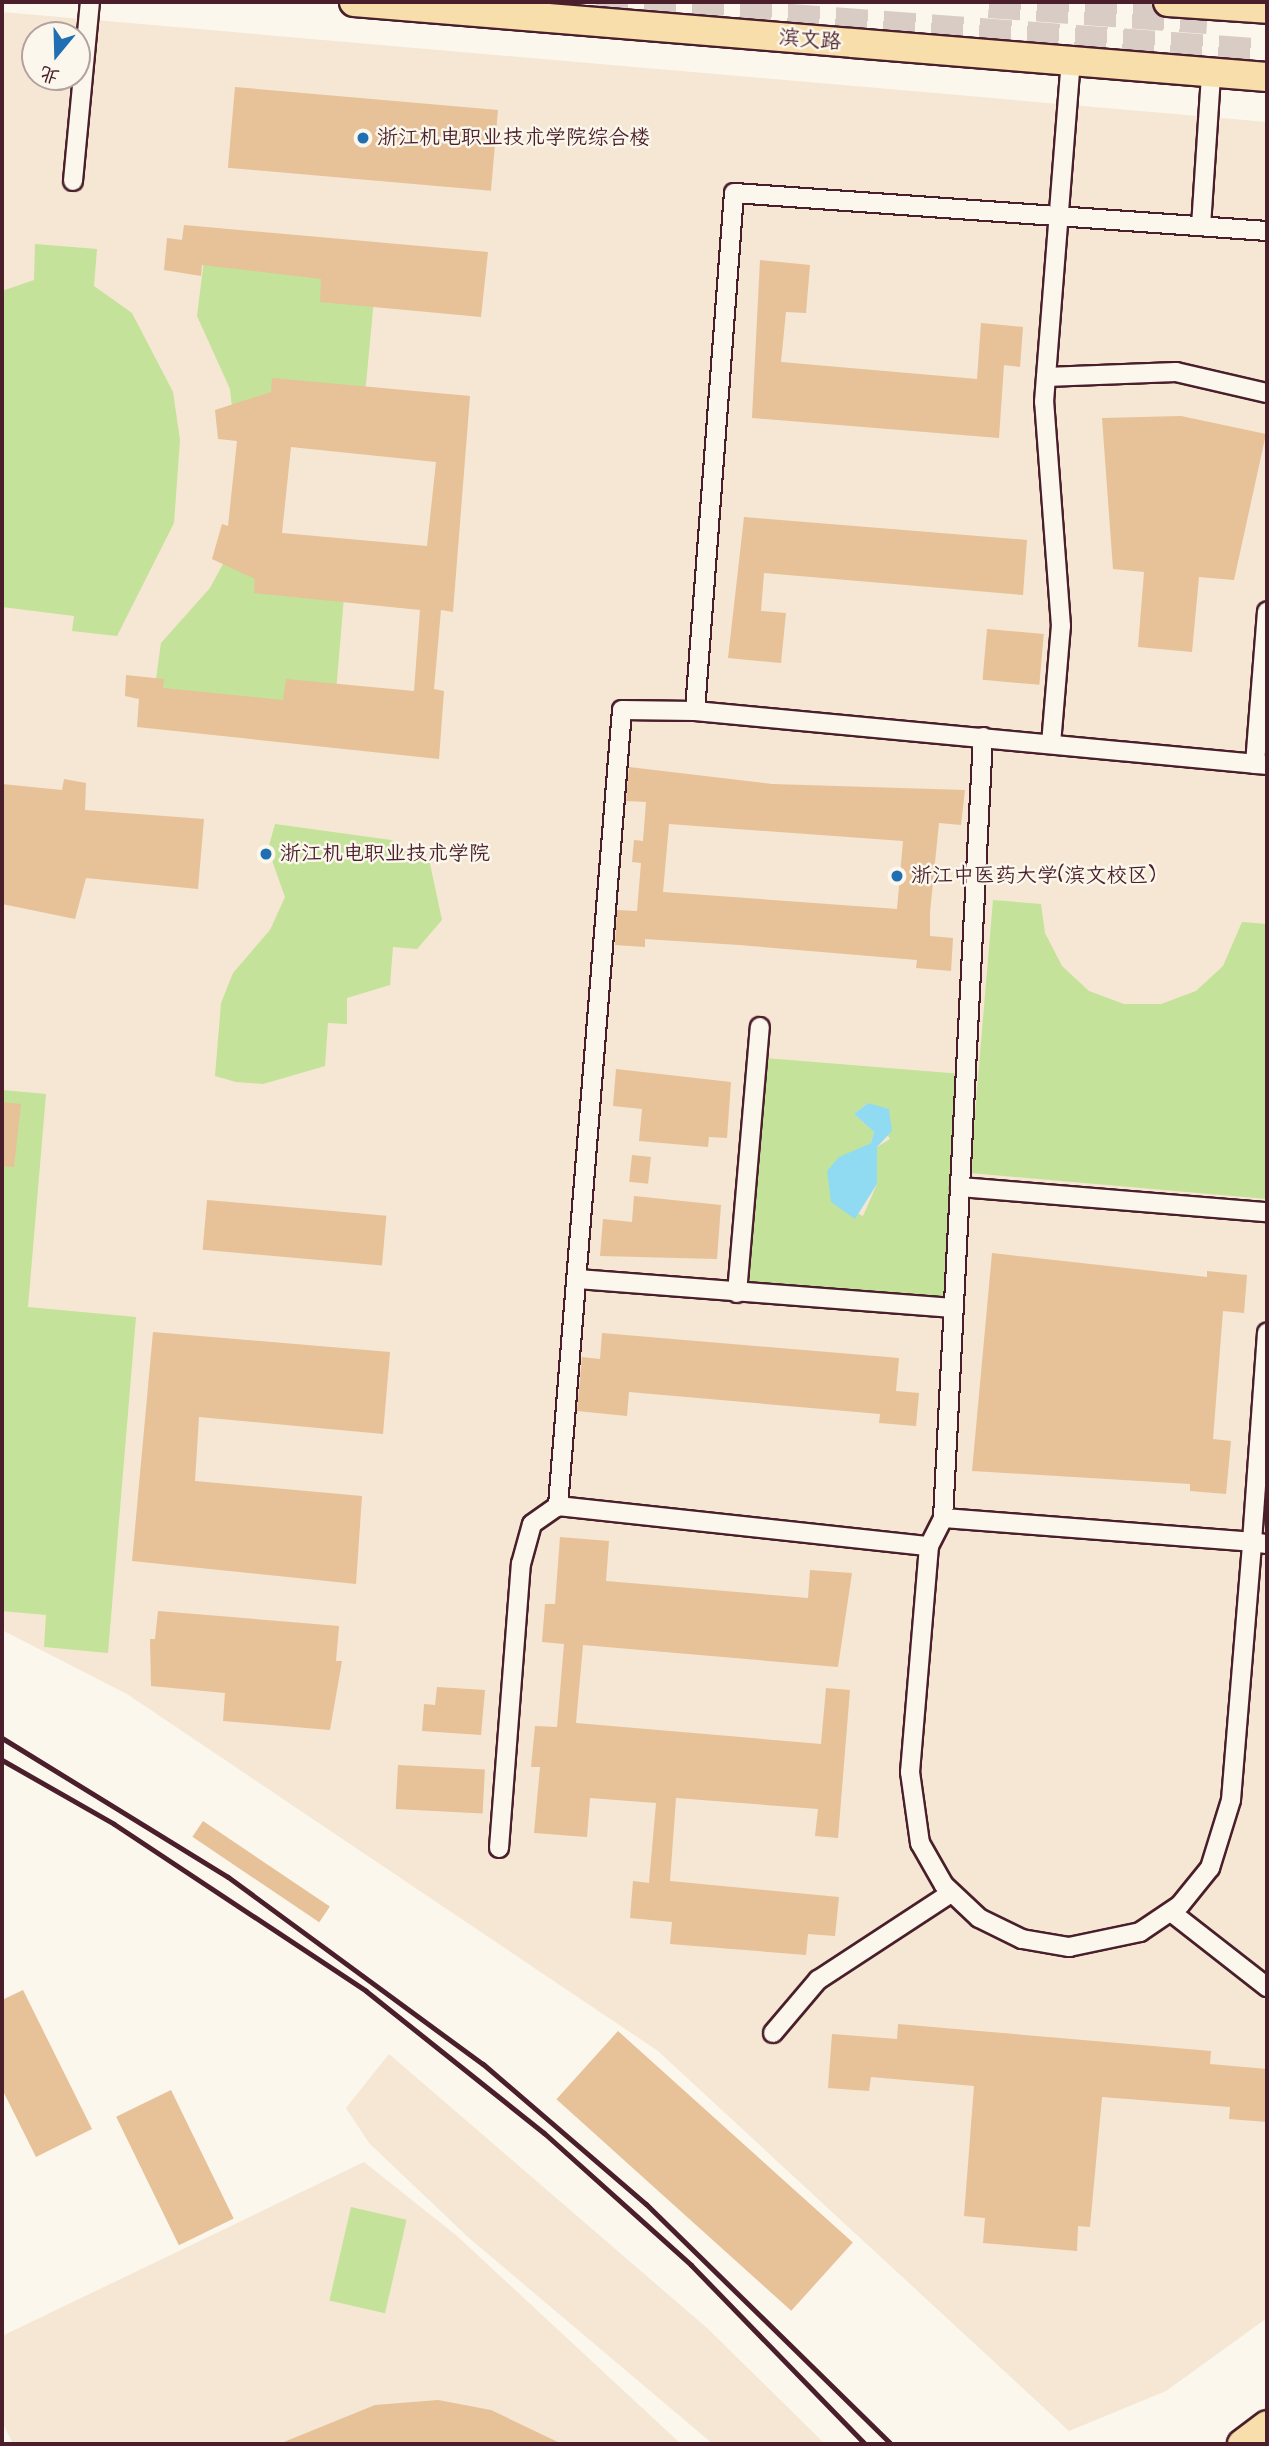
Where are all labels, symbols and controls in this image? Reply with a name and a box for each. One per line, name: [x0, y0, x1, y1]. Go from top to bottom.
north arrow: [21, 21, 91, 91]
street label: 滨文路: [778, 25, 842, 55]
text: 北: [36, 59, 63, 90]
place label: 浙江机电职业技术学院综合楼: [377, 125, 650, 151]
marker: 浙江机电职业技术学院综合楼: [355, 130, 371, 146]
place label: 浙江机电职业技术学院: [280, 841, 490, 867]
marker: 浙江机电职业技术学院: [258, 846, 274, 862]
place label: 浙江中医药大学(滨文校区): [911, 863, 1156, 889]
marker: 浙江中医药大学(滨文校区): [889, 868, 905, 884]

